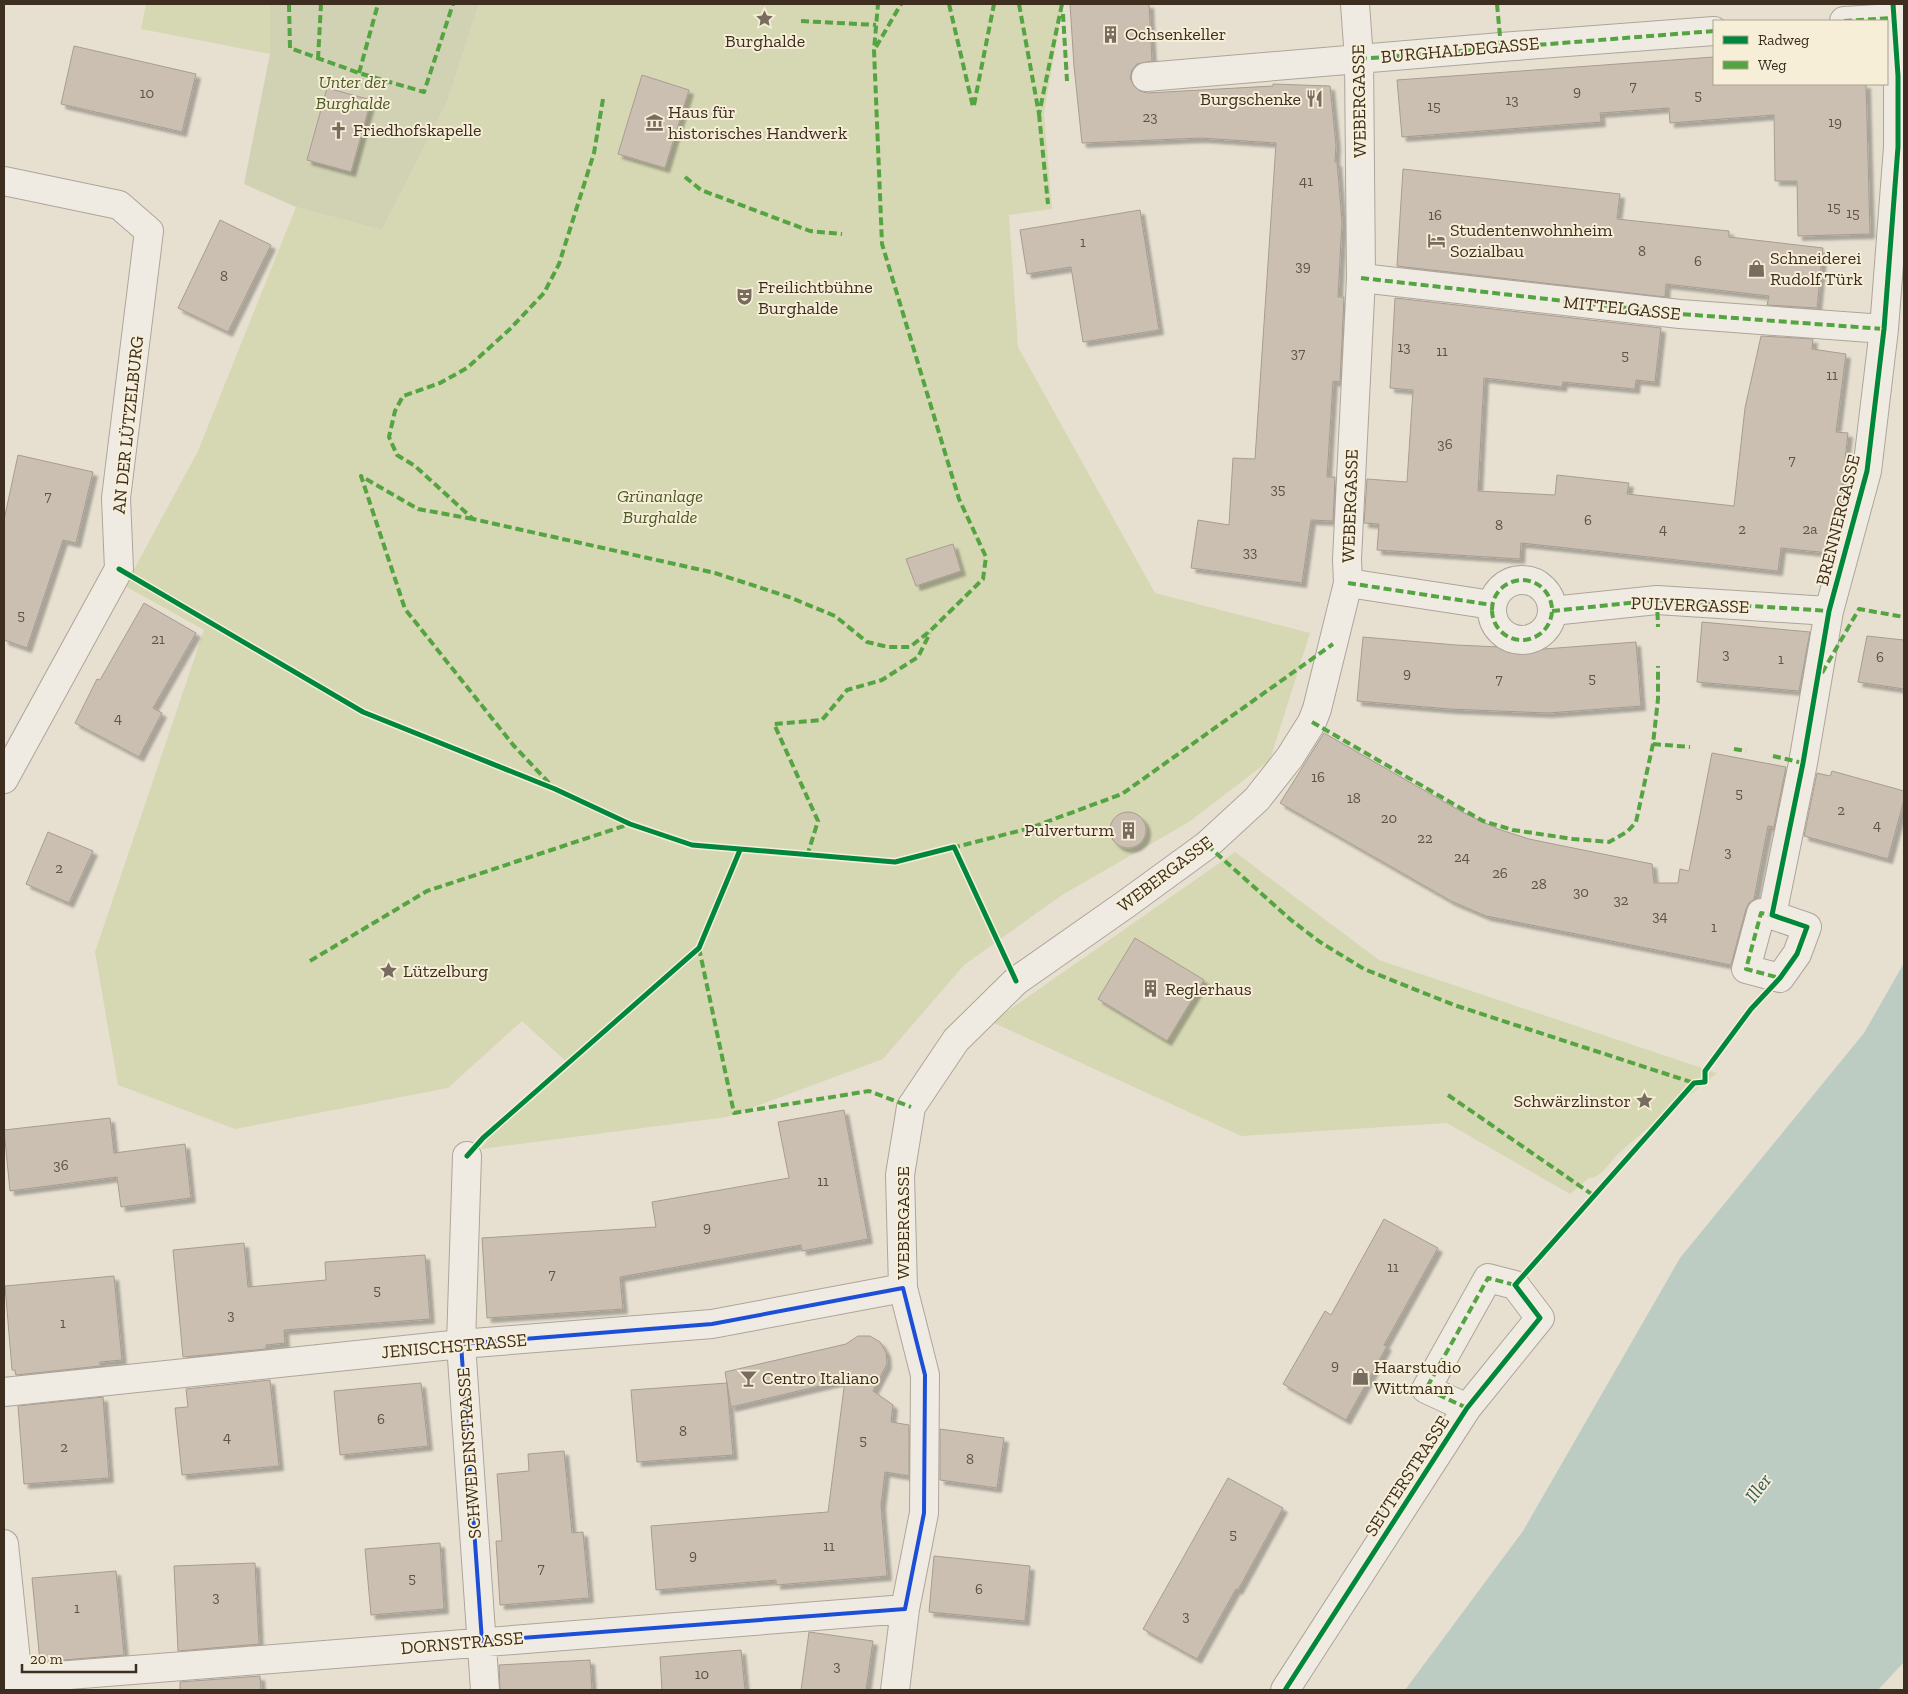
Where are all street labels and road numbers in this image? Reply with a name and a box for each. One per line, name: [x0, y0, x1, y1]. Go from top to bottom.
street label: BURGHALDEGASSE: [1380, 32, 1540, 68]
street label: WEBERGASSE: [1347, 44, 1371, 158]
street label: MITTELGASSE: [1562, 291, 1682, 325]
street label: AN DER LÜTZELBURG: [108, 335, 148, 515]
street label: WEBERGASSE: [1337, 449, 1363, 563]
street label: BRENNERGASSE: [1811, 452, 1865, 588]
street label: PULVERGASSE: [1630, 592, 1750, 618]
street label: WEBERGASSE: [1113, 831, 1217, 917]
street label: WEBERGASSE: [892, 1166, 914, 1280]
street label: JENISCHSTRASSE: [380, 1329, 528, 1363]
street label: SCHWEDENSTRASSE: [452, 1367, 486, 1539]
street label: SEUTERSTRASSE: [1360, 1412, 1454, 1540]
street label: DORNSTRASSE: [400, 1627, 524, 1659]

